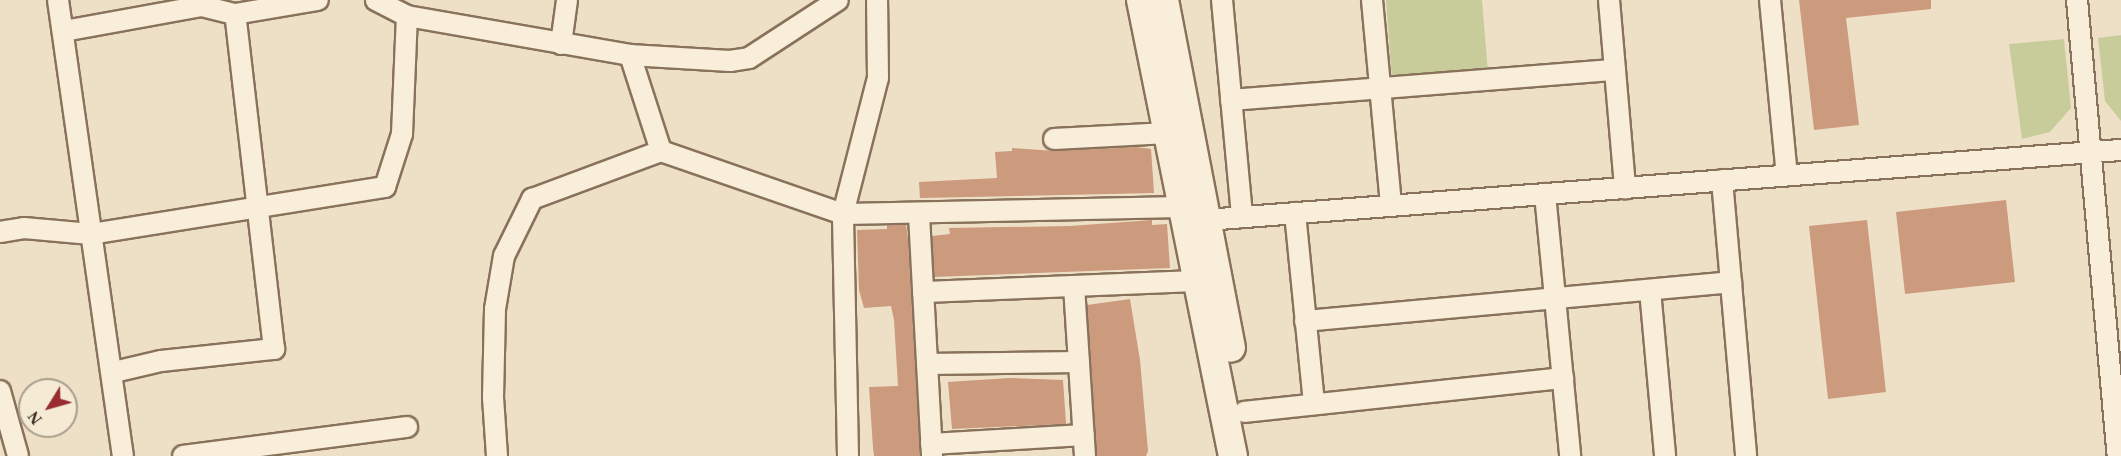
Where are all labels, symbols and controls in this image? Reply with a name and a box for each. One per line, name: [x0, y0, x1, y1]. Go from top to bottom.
north arrow: [18, 378, 78, 438]
text: N: [25, 408, 45, 428]

